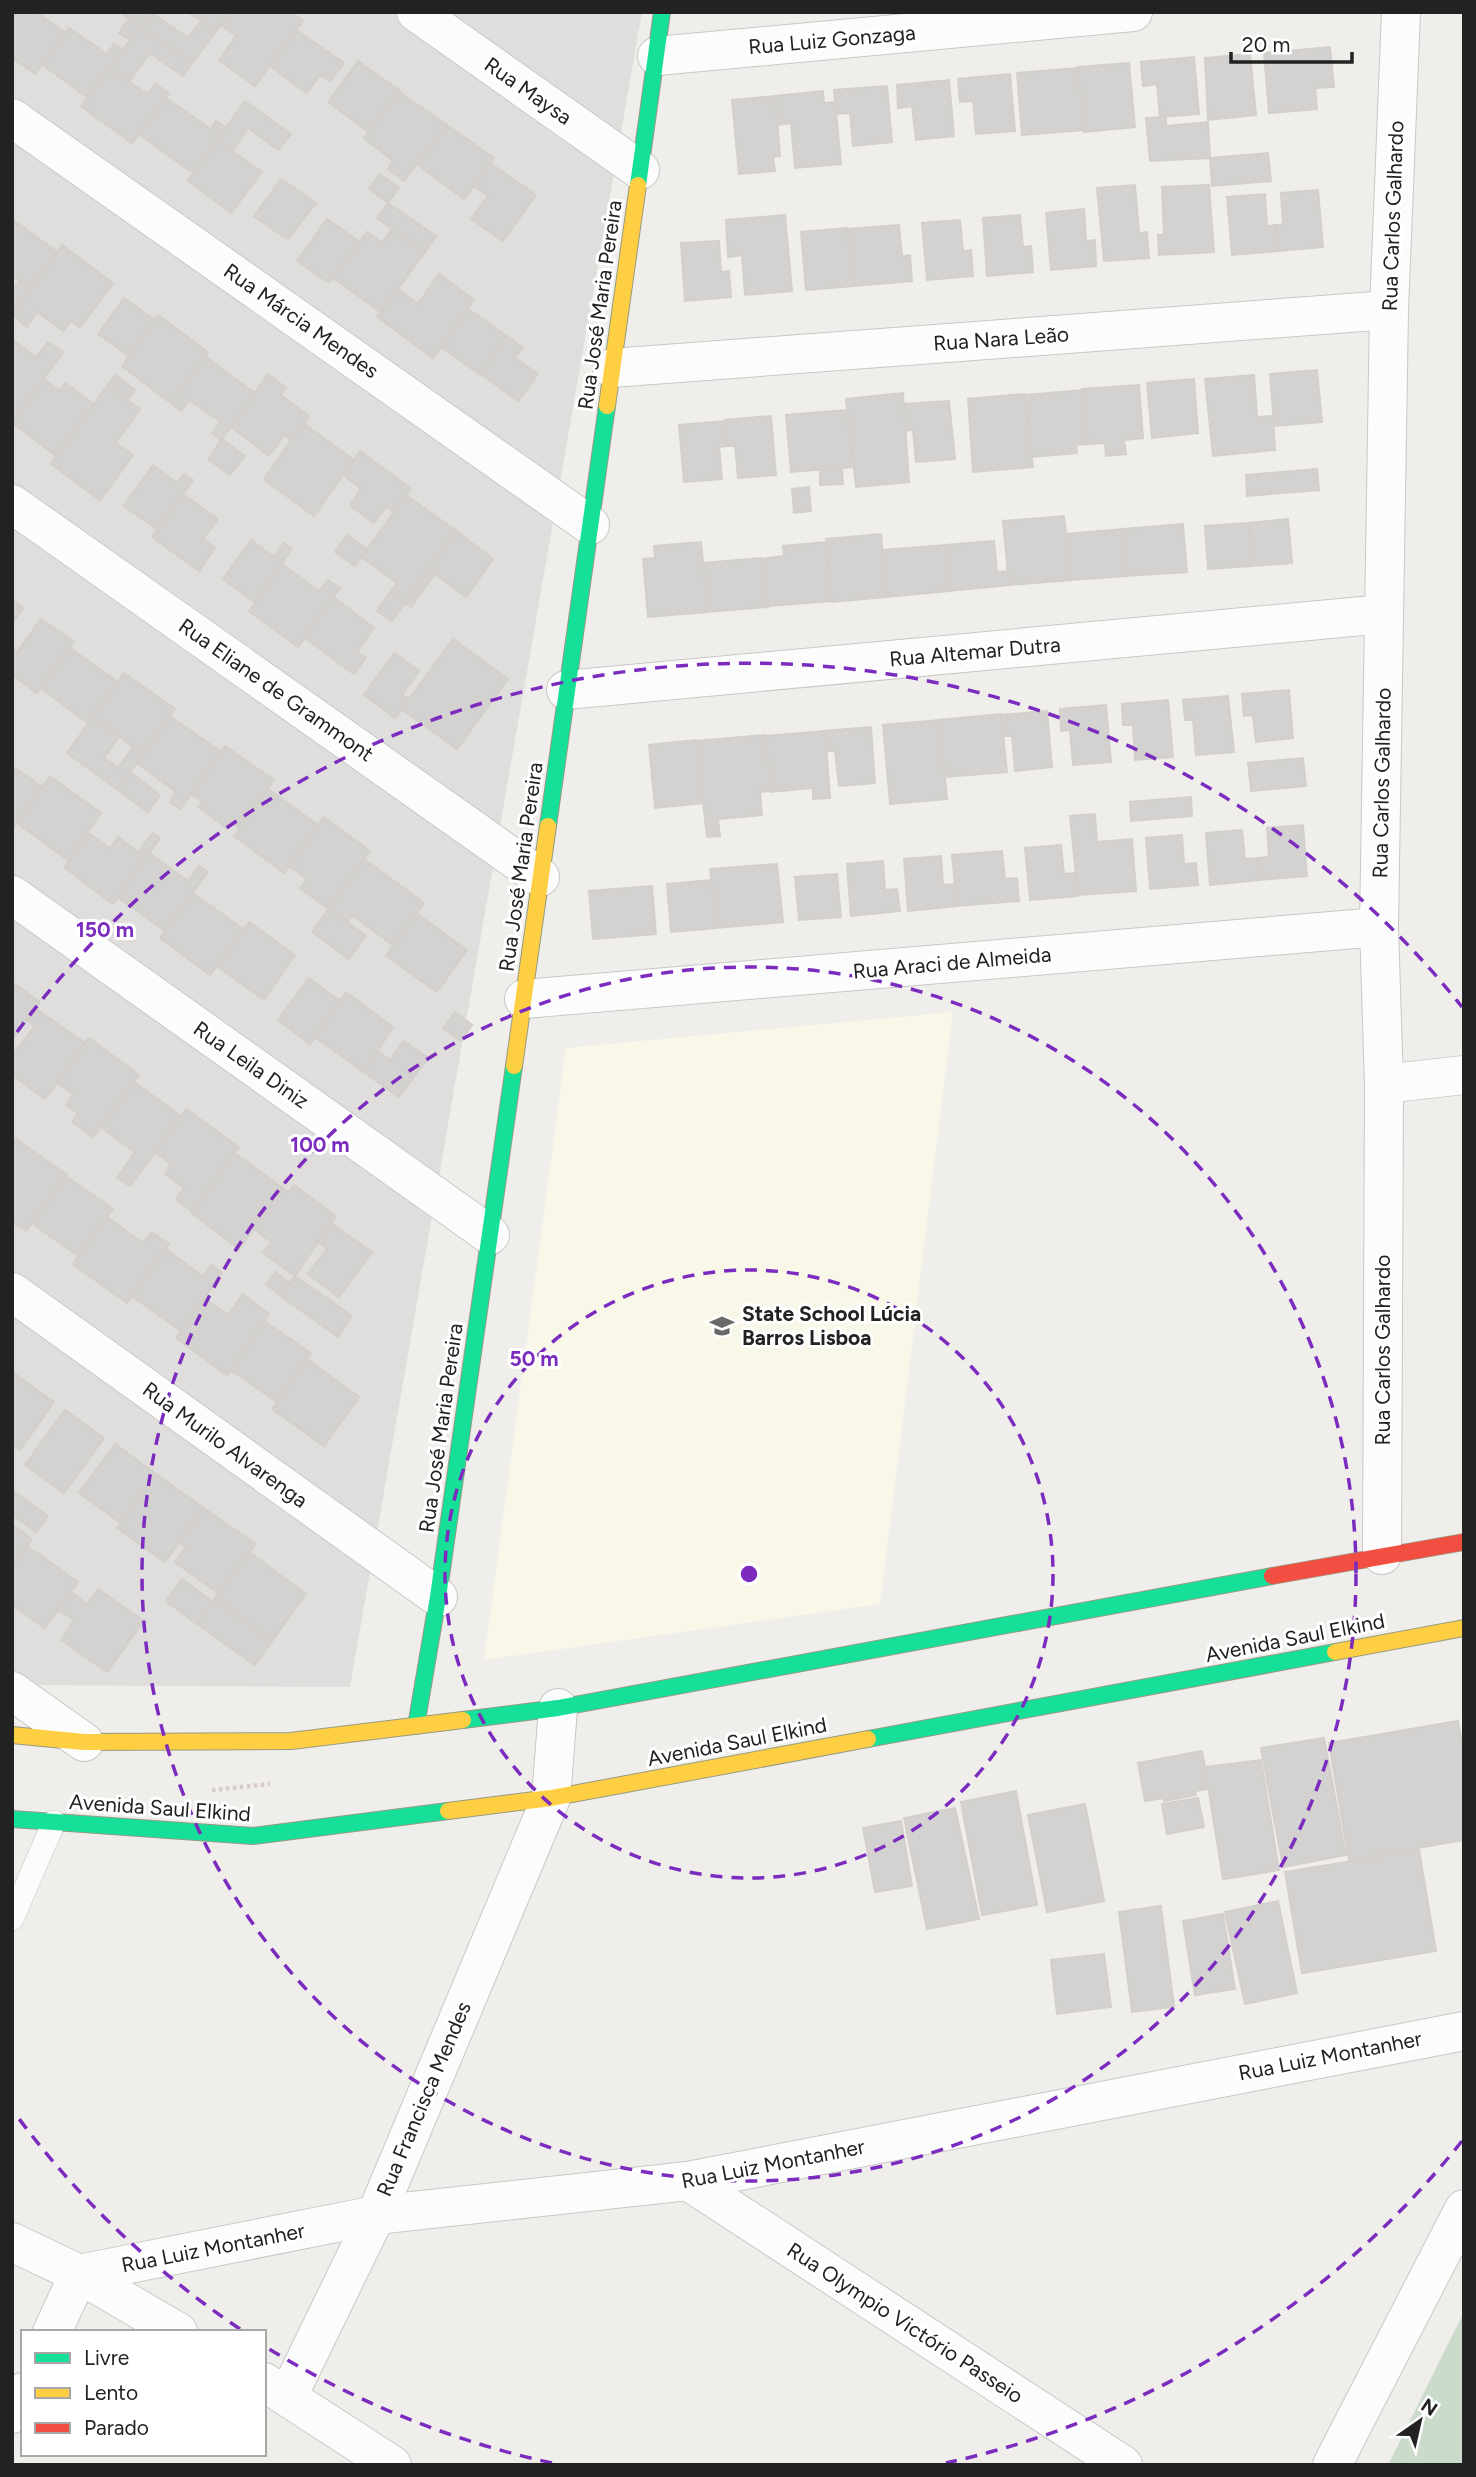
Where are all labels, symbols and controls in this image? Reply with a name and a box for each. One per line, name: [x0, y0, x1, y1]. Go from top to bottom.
street label: Rua Luiz Gonzaga: [747, 20, 917, 59]
scale bar: [1231, 21, 1352, 65]
text: 20 m: [1242, 32, 1290, 57]
street label: Rua Maysa: [480, 51, 577, 130]
street label: Rua Carlos Galhardo: [1377, 120, 1408, 312]
street label: Rua José Maria Pereira: [572, 199, 627, 411]
street label: Rua Márcia Mendes: [219, 258, 383, 383]
street label: Rua Nara Leão: [932, 321, 1070, 356]
street label: Rua Eliane de Grammont: [174, 613, 379, 766]
street label: Rua Altemar Dutra: [888, 632, 1062, 671]
street label: Rua Carlos Galhardo: [1367, 687, 1396, 879]
street label: Rua José Maria Pereira: [493, 761, 548, 973]
text: 150 m: [76, 917, 134, 942]
street label: Rua Araci de Almeida: [852, 941, 1052, 984]
street label: Rua Leila Diniz: [189, 1016, 314, 1113]
text: 100 m: [290, 1132, 350, 1157]
street label: Rua Carlos Galhardo: [1370, 1255, 1395, 1445]
place label: State School Lúcia Barros Lisboa: [742, 1301, 921, 1350]
school or university icon: State School Lúcia Barros Lisboa: [708, 1312, 736, 1340]
street label: Rua José Maria Pereira: [413, 1322, 468, 1534]
text: 50 m: [509, 1346, 559, 1371]
street label: Rua Murilo Alvarenga: [138, 1376, 313, 1513]
centre of rings: [737, 1562, 761, 1586]
street label: Avenida Saul Elkind: [1203, 1608, 1387, 1667]
street label: Avenida Saul Elkind: [645, 1712, 829, 1771]
street label: Avenida Saul Elkind: [68, 1789, 252, 1826]
street label: Rua Francisca Mendes: [371, 1998, 476, 2200]
street label: Rua Luiz Montanher: [1236, 2025, 1424, 2086]
street label: Rua Luiz Montanher: [679, 2133, 867, 2194]
street label: Rua Luiz Montanher: [119, 2217, 307, 2278]
street label: Rua Olympio Victório Passeio: [783, 2237, 1028, 2408]
legend: [21, 2330, 266, 2456]
text: Livre: [84, 2345, 129, 2370]
text: Lento: [84, 2380, 138, 2405]
north arrow: [1385, 2386, 1455, 2456]
text: N: [1417, 2394, 1442, 2421]
text: Parado: [84, 2415, 149, 2440]

